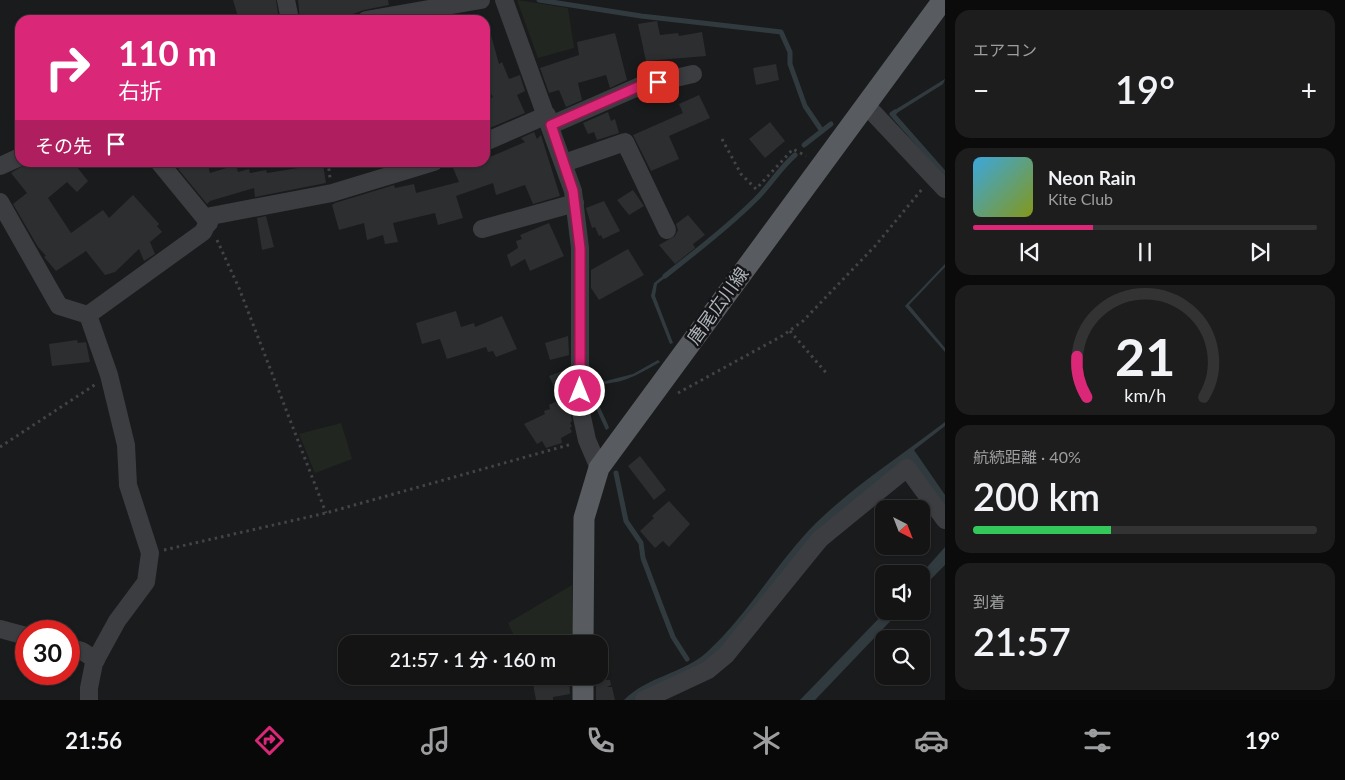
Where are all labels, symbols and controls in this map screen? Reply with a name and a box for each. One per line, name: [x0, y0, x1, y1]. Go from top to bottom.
text: 110 m: [118, 31, 217, 73]
icon: right: [35, 35, 100, 100]
text: エアコン: [973, 40, 1037, 59]
pin: [637, 61, 679, 103]
text: 19°: [1115, 66, 1175, 112]
icon: arrive: [644, 68, 672, 96]
text: −: [973, 73, 989, 107]
text: +: [1301, 73, 1317, 107]
text: 右折: [118, 77, 162, 104]
icon: arrive: [102, 130, 130, 158]
text: その先: [35, 134, 92, 157]
text: Neon Rain: [1048, 166, 1136, 189]
text: Kite Club: [1048, 189, 1113, 208]
icon: previous: [1016, 238, 1044, 266]
icon: pause: [1131, 238, 1159, 266]
icon: next: [1246, 238, 1274, 266]
street label: 唐尾広川線: [682, 263, 753, 348]
text: 21: [1115, 325, 1175, 387]
position arrow: [553, 364, 605, 416]
text: km/h: [1124, 384, 1166, 406]
text: 航続距離 · 40%: [973, 447, 1081, 466]
text: 200 km: [973, 473, 1100, 519]
north arrow: [875, 500, 930, 555]
map controls: [875, 500, 930, 685]
button: sound: [875, 565, 930, 620]
text: 到着: [973, 592, 1005, 611]
text: 21:57: [973, 618, 1071, 664]
speed limit sign: 30: [15, 620, 80, 685]
button: search: [875, 630, 930, 685]
text: 21:57 · 1 分 · 160 m: [390, 648, 556, 671]
icon: directions: [252, 723, 287, 758]
icon: music: [418, 723, 453, 758]
icon: phone: [583, 723, 618, 758]
icon: climate: [749, 723, 784, 758]
icon: car: [914, 723, 949, 758]
icon: filters: [1080, 723, 1115, 758]
text: 21:56: [65, 727, 122, 754]
text: 19°: [1245, 727, 1280, 754]

